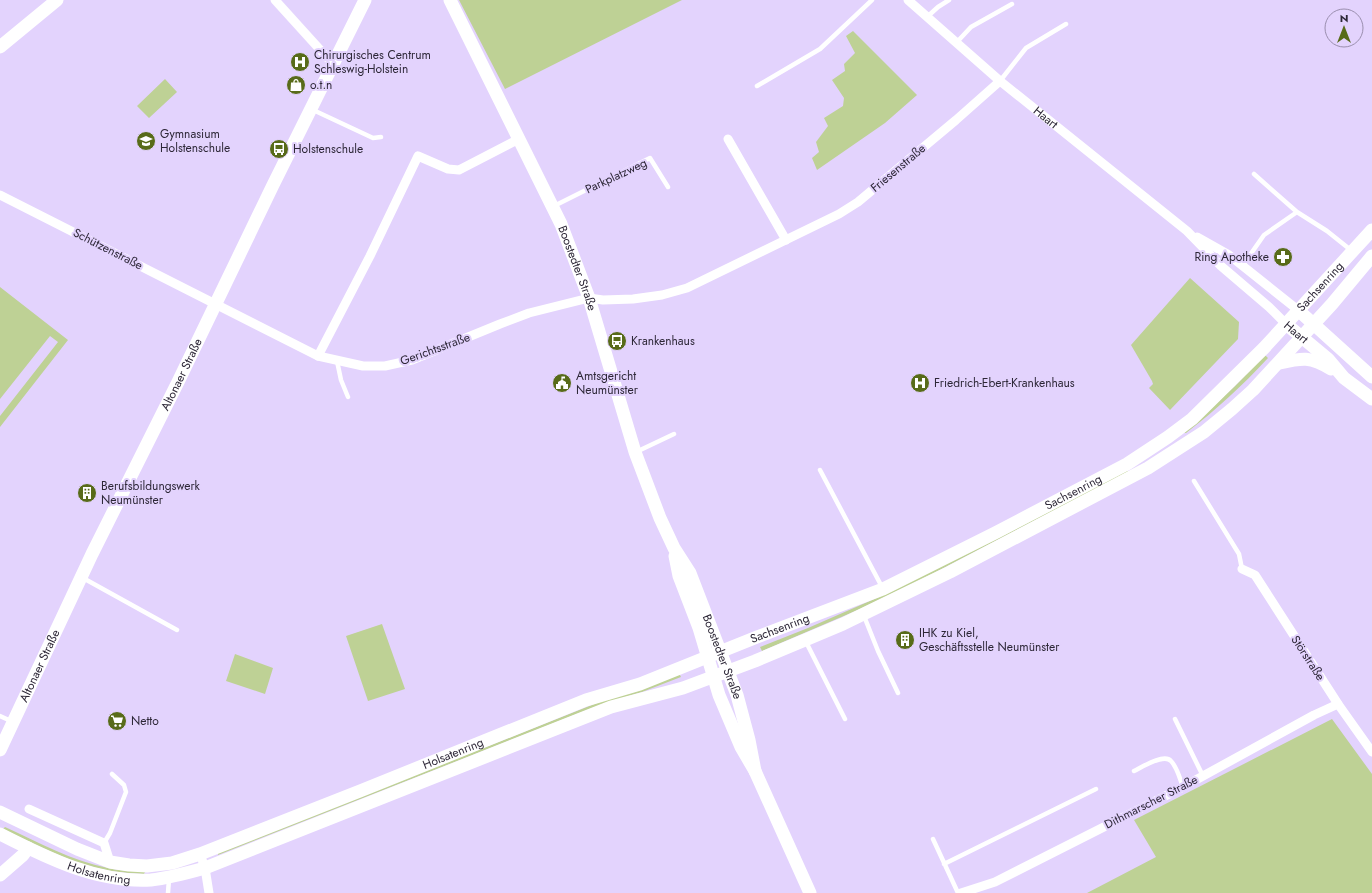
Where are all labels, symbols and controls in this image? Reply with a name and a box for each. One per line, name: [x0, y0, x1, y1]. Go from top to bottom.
north arrow: [1324, 8, 1364, 48]
text: N: [1340, 10, 1348, 26]
place label: Chirurgisches Centrum Schleswig-Holstein: [314, 46, 431, 78]
hospital icon: Chirurgisches Centrum Schleswig-Holstein: [289, 51, 311, 73]
shop icon: o.t.n: [285, 74, 307, 96]
place label: o.t.n: [310, 76, 332, 94]
street label: Haart: [1029, 102, 1062, 133]
place label: Gymnasium Holstenschule: [160, 125, 230, 157]
school or university icon: Gymnasium Holstenschule: [135, 130, 157, 152]
bus stop icon: Holstenschule: [268, 138, 290, 160]
place label: Holstenschule: [293, 140, 363, 158]
street label: Friesenstraße: [867, 140, 929, 196]
street label: Parkplatzweg: [582, 154, 650, 198]
street label: Boostedter Straße: [553, 223, 601, 313]
street label: Schützenstraße: [70, 224, 146, 274]
pharmacy icon: Ring Apotheke: [1272, 246, 1294, 268]
place label: Ring Apotheke: [1194, 248, 1269, 266]
street label: Sachsenring: [1292, 258, 1348, 316]
street label: Haart: [1280, 317, 1312, 348]
street label: Gerichtsstraße: [398, 328, 472, 370]
bus stop icon: Krankenhaus: [606, 330, 628, 352]
place label: Krankenhaus: [631, 332, 695, 350]
street label: Altonaer Straße: [156, 335, 207, 414]
place label: Amtsgericht Neumünster: [576, 367, 639, 399]
public building icon: Amtsgericht Neumünster: [551, 372, 573, 394]
hospital icon: Friedrich-Ebert-Krankenhaus: [909, 372, 931, 394]
place label: Friedrich-Ebert-Krankenhaus: [934, 374, 1075, 392]
street label: Sachsenring: [1041, 470, 1105, 515]
place label: Berufsbildungswerk Neumünster: [101, 477, 201, 509]
building icon: Berufsbildungswerk Neumünster: [76, 482, 98, 504]
street label: Sachsenring: [747, 609, 812, 648]
street label: Boostedter Straße: [698, 612, 747, 701]
place label: IHK zu Kiel, Geschäftsstelle Neumünster: [919, 624, 1060, 656]
street label: Altonaer Straße: [15, 626, 64, 705]
building icon: IHK zu Kiel, Geschäftsstelle Neumünster: [894, 629, 916, 651]
street label: Störstraße: [1287, 632, 1329, 684]
supermarket icon: Netto: [106, 710, 128, 732]
place label: Netto: [131, 712, 159, 730]
street label: Holsatenring: [420, 733, 486, 774]
street label: Dithmarscher Straße: [1101, 771, 1201, 833]
street label: Holsatenring: [65, 857, 131, 889]

